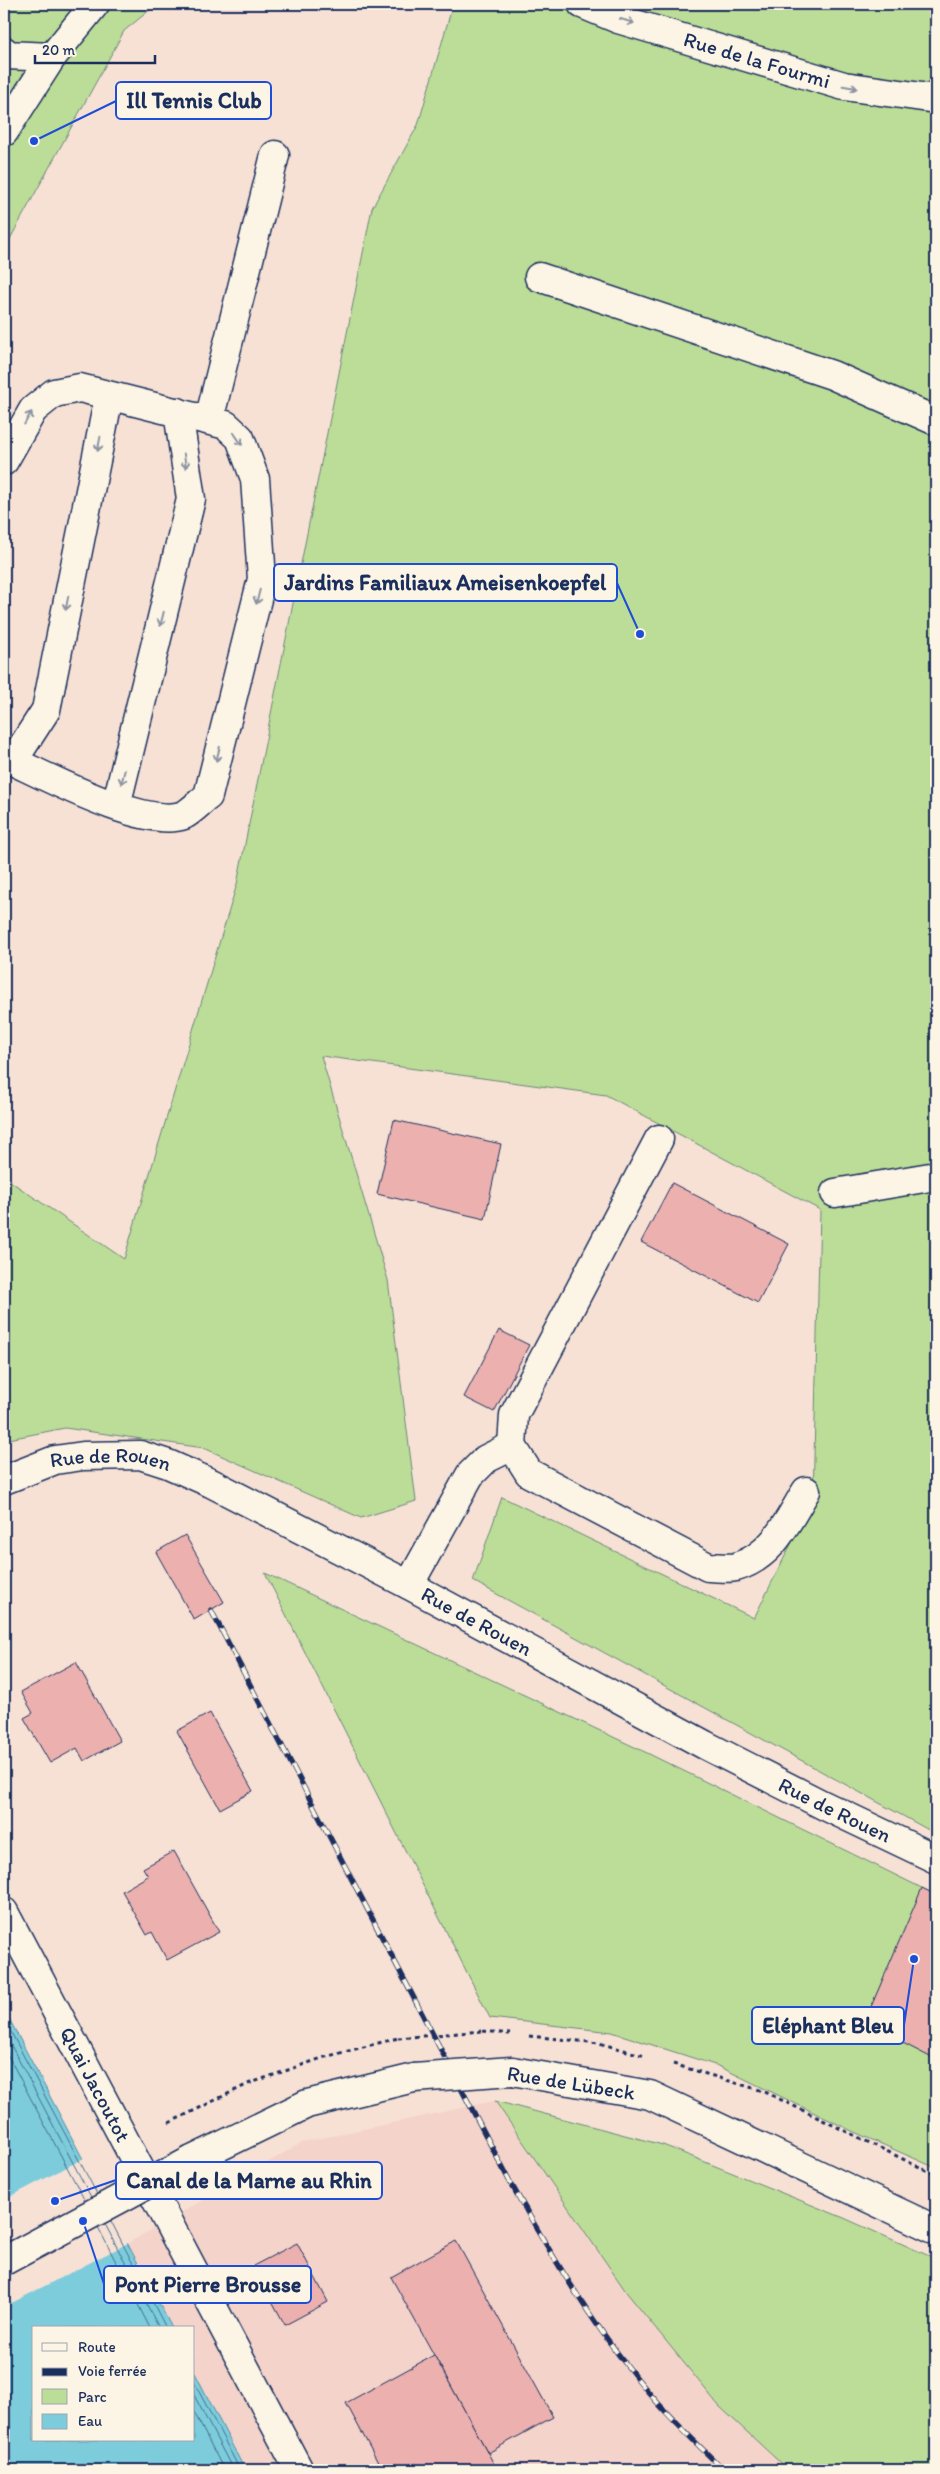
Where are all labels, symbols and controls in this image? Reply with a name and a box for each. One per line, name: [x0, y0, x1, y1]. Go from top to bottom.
one-way arrow: [619, 17, 635, 27]
street label: Rue de la Fourmi: [681, 26, 833, 93]
scale bar: [35, 32, 155, 64]
text: 20 m: [42, 41, 76, 59]
callout: Ill Tennis Club: [116, 82, 271, 119]
one-way arrow: [842, 82, 858, 92]
text: Ill Tennis Club: [126, 87, 262, 114]
one-way arrow: [24, 412, 34, 426]
one-way arrow: [233, 432, 243, 446]
one-way arrow: [94, 435, 103, 451]
one-way arrow: [181, 452, 191, 468]
callout: Jardins Familiaux Ameisenkoepfel: [274, 564, 617, 601]
text: Jardins Familiaux Ameisenkoepfel: [283, 569, 607, 596]
one-way arrow: [253, 588, 262, 604]
one-way arrow: [62, 595, 72, 611]
one-way arrow: [157, 611, 166, 627]
one-way arrow: [213, 746, 222, 762]
one-way arrow: [118, 769, 127, 785]
street label: Rue de Rouen: [48, 1442, 175, 1476]
street label: Rue de Rouen: [417, 1581, 537, 1661]
street label: Rue de Rouen: [775, 1772, 896, 1848]
callout: Eléphant Bleu: [752, 2007, 904, 2044]
text: Eléphant Bleu: [762, 2012, 895, 2039]
street label: Quai Jacoutot: [55, 2022, 136, 2146]
street label: Rue de Lübeck: [505, 2060, 637, 2105]
callout: Canal de la Marne au Rhin: [116, 2162, 382, 2199]
text: Canal de la Marne au Rhin: [126, 2167, 372, 2194]
callout: Pont Pierre Brousse: [104, 2266, 311, 2303]
text: Pont Pierre Brousse: [115, 2271, 301, 2298]
legend: [32, 2326, 195, 2442]
text: Route: [78, 2338, 116, 2356]
text: Voie ferrée: [78, 2362, 147, 2380]
text: Parc: [78, 2388, 107, 2406]
text: Eau: [78, 2412, 102, 2430]

